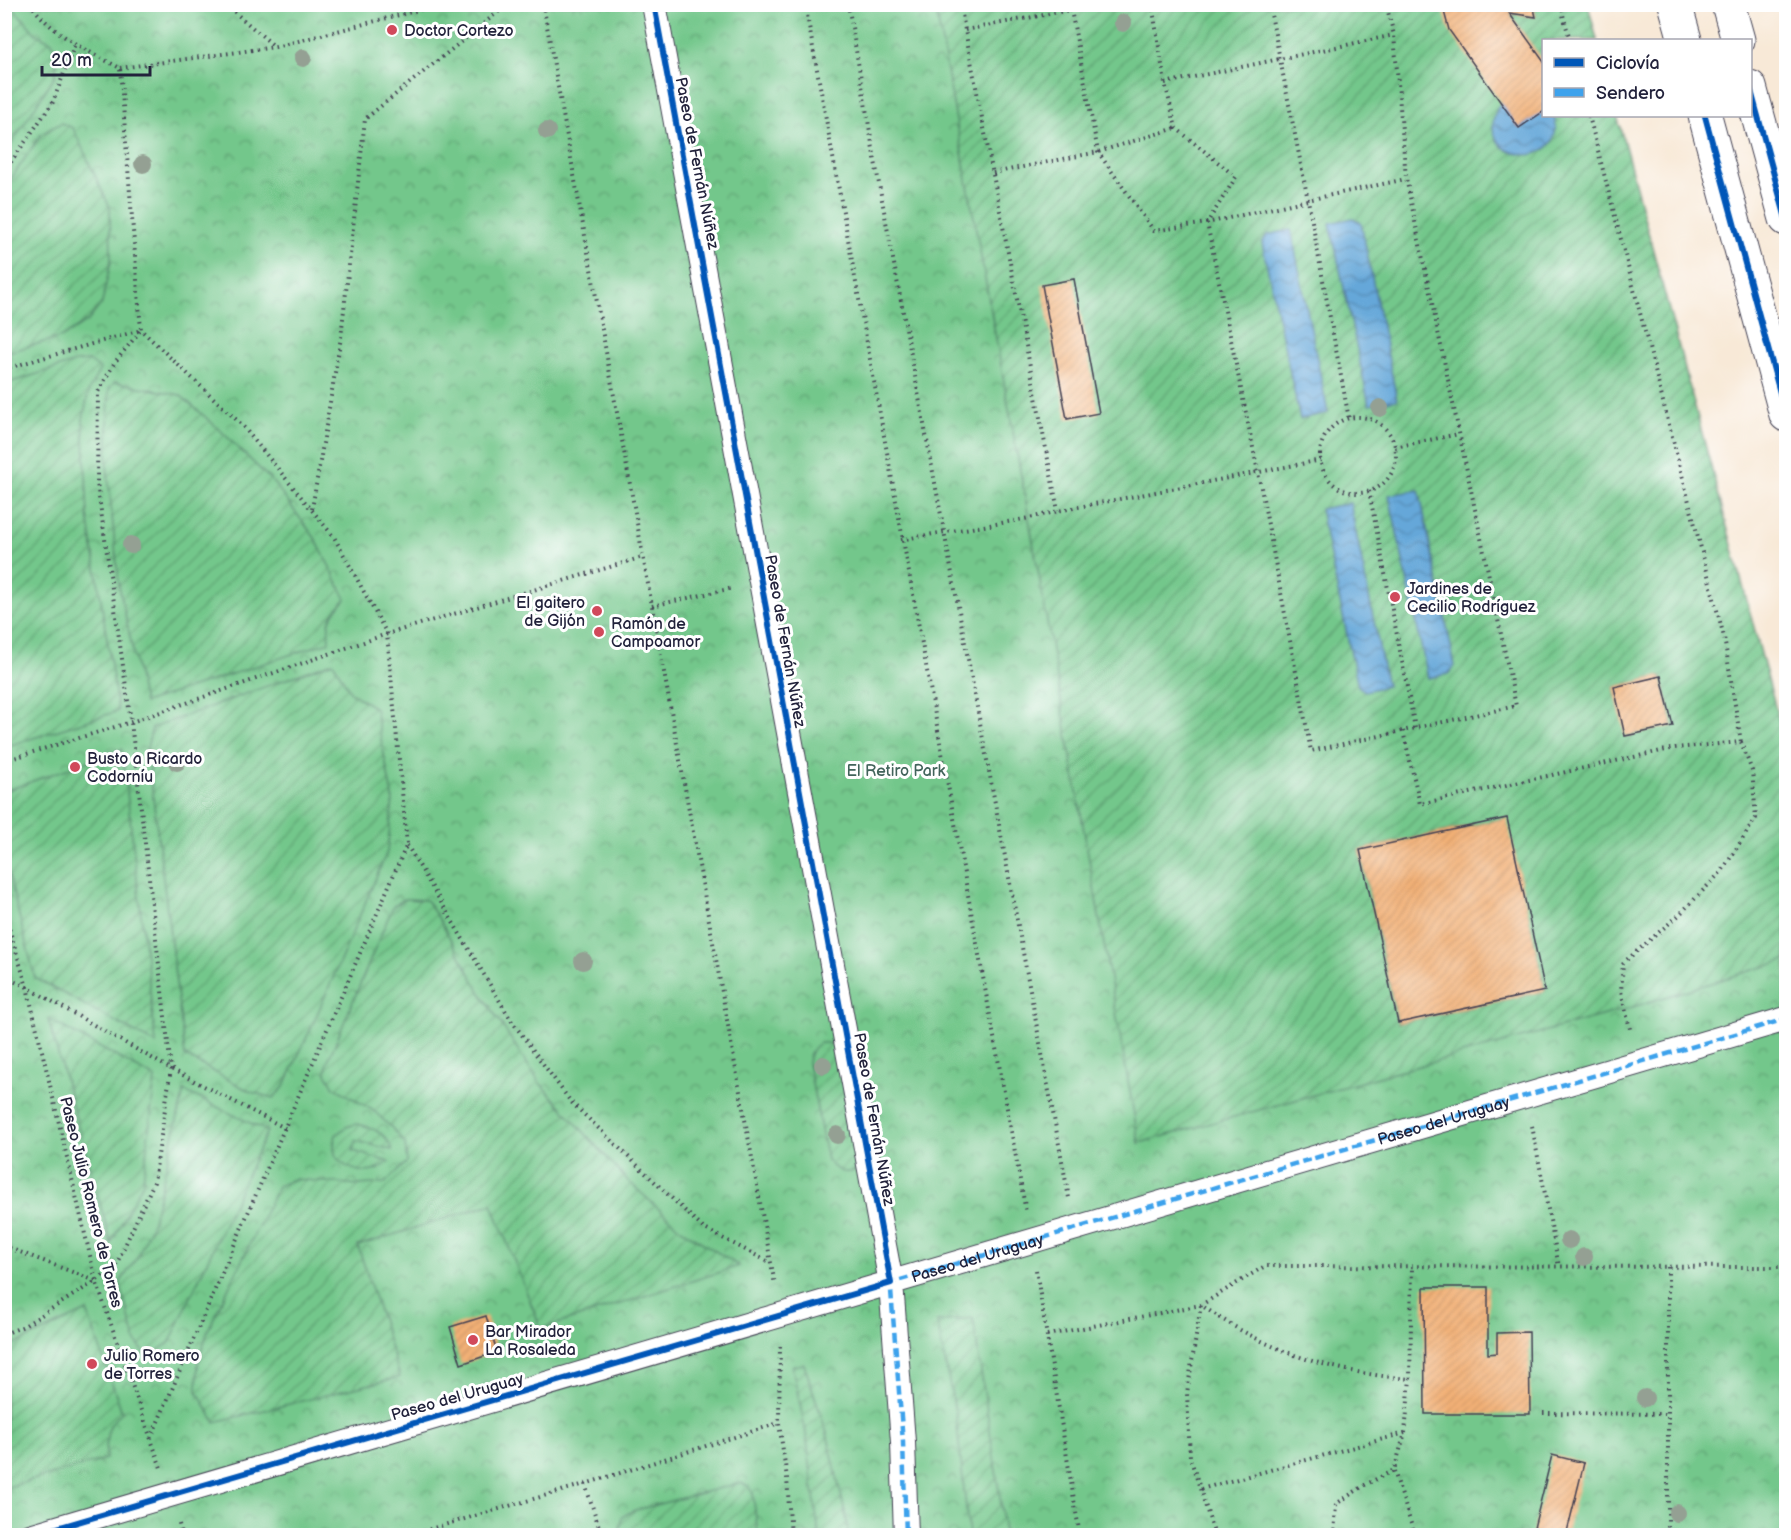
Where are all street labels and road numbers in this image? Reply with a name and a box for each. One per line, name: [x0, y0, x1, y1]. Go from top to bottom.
street label: Paseo de Fernán Núñez: [671, 76, 723, 251]
street label: Paseo de Fernán Núñez: [760, 553, 809, 729]
street label: Paseo de Fernán Núñez: [849, 1031, 898, 1207]
street label: Paseo del Uruguay: [1375, 1093, 1513, 1150]
street label: Paseo Julio Romero de Torres: [55, 1095, 126, 1310]
street label: Paseo del Uruguay: [909, 1230, 1047, 1287]
street label: Paseo del Uruguay: [389, 1369, 526, 1425]

